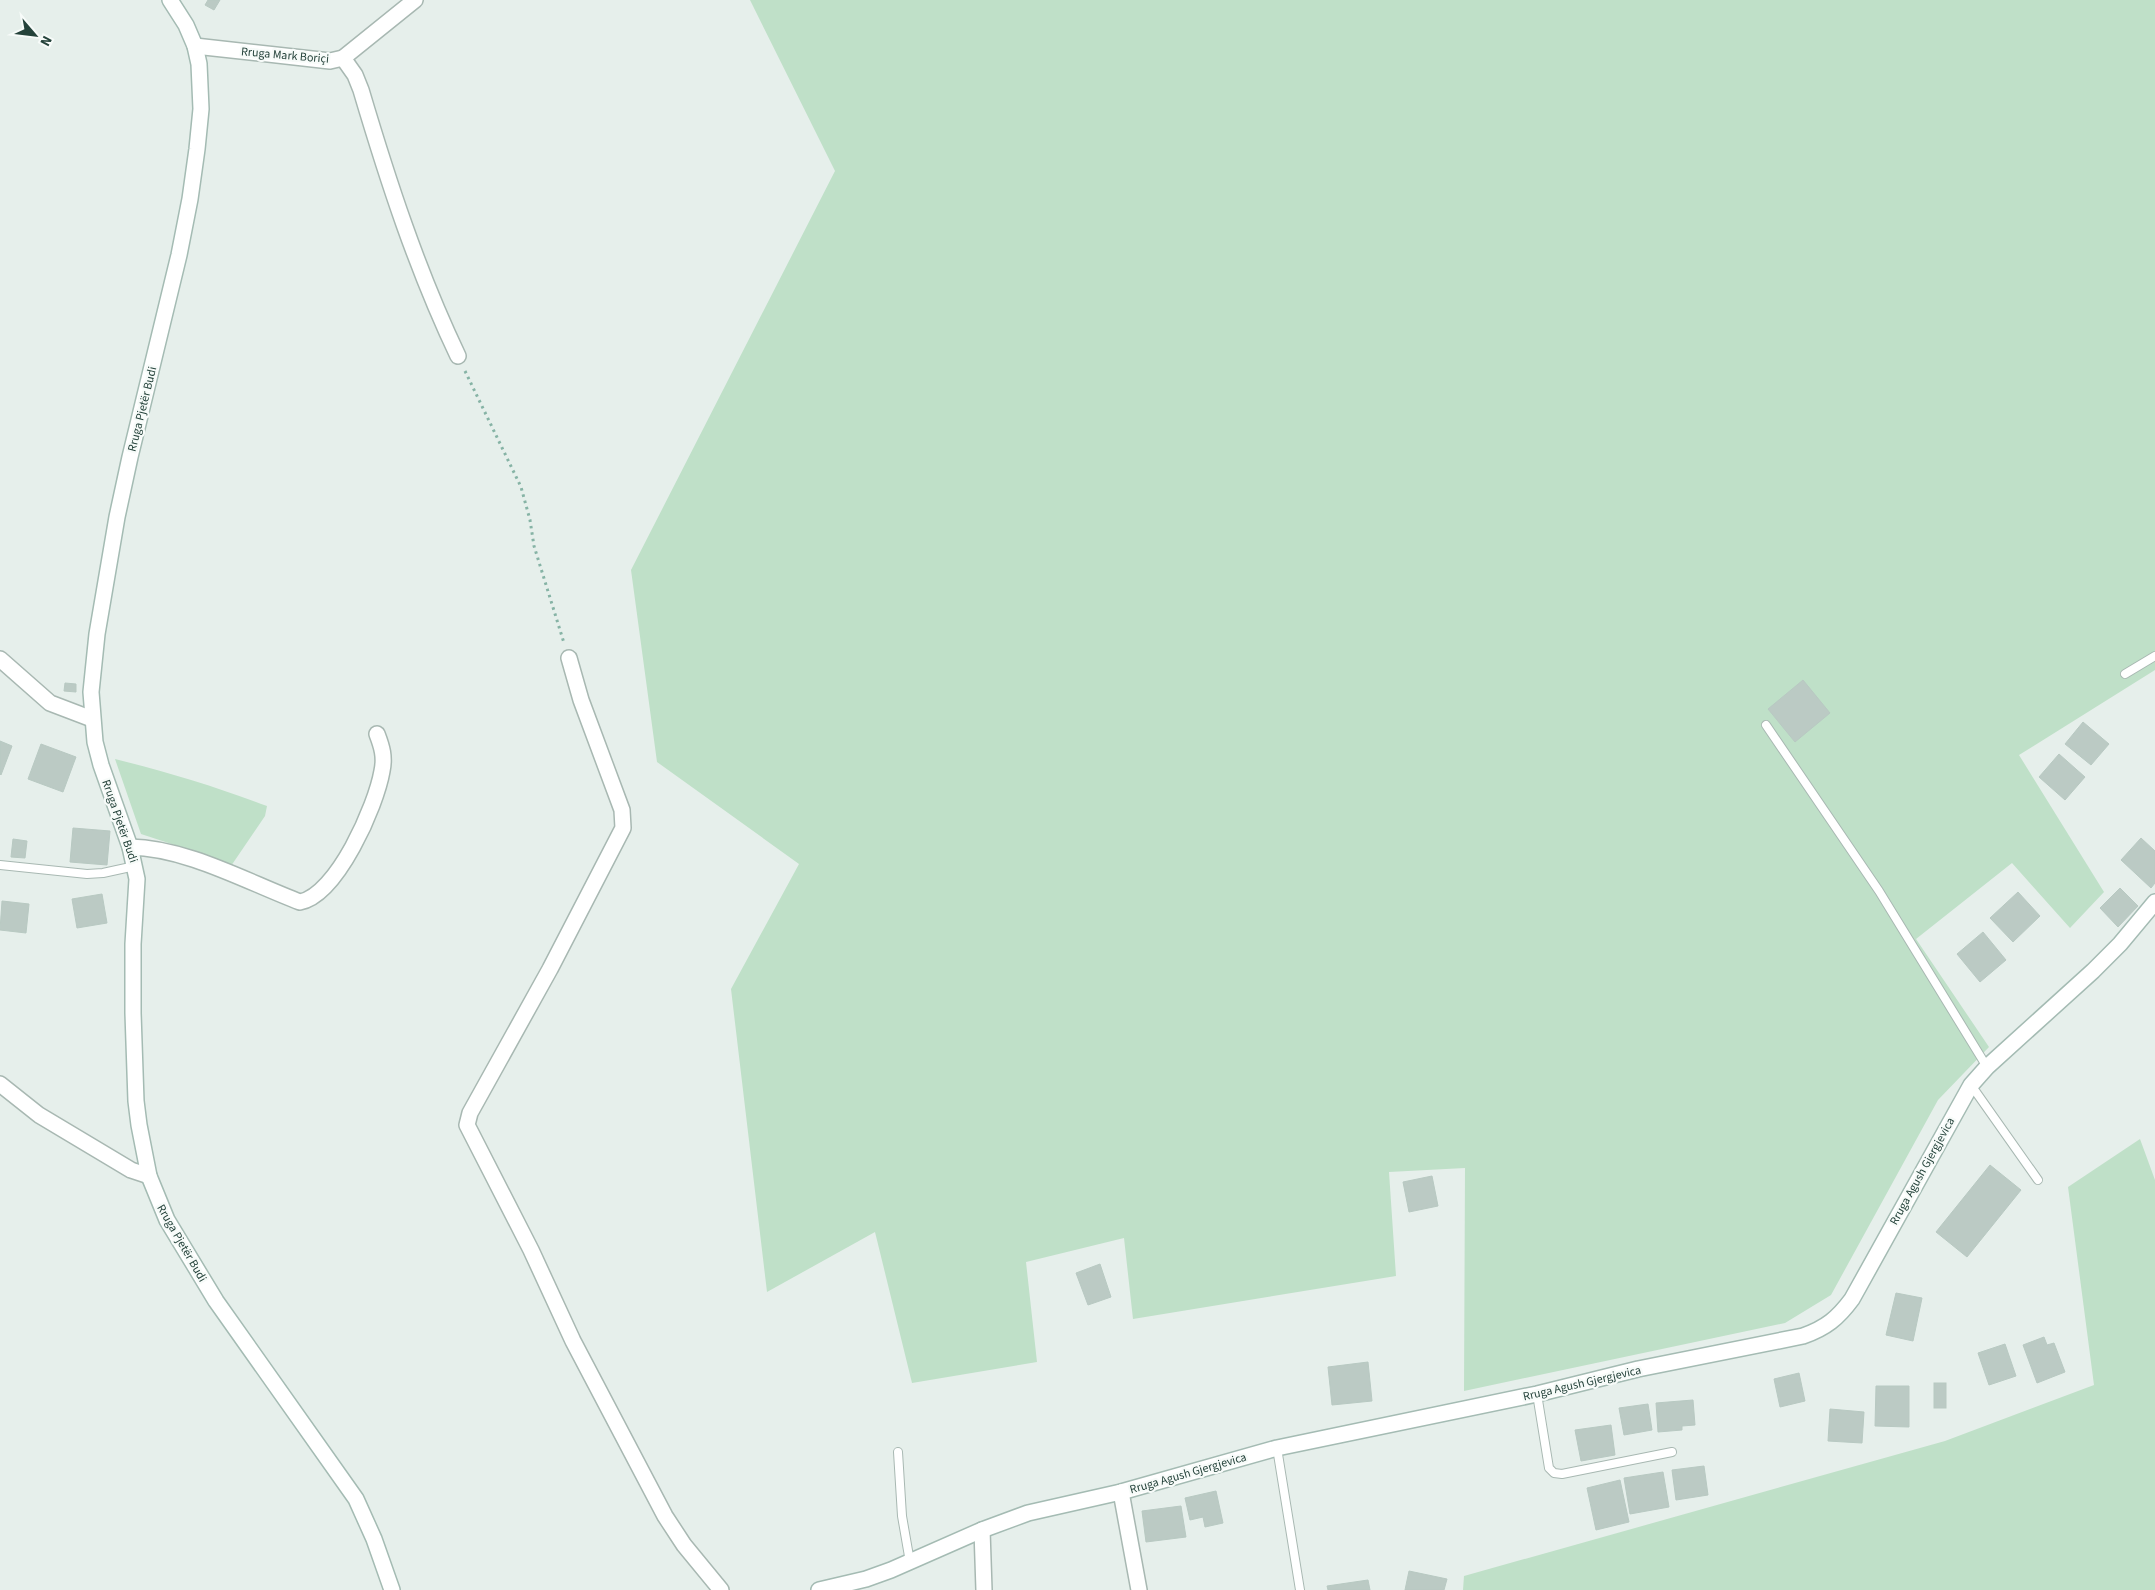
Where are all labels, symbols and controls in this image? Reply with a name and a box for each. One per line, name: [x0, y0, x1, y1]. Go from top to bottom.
north arrow: [10, 10, 60, 60]
text: N: [35, 32, 57, 49]
street label: Rruga Mark Boriçi: [240, 43, 330, 68]
street label: Rruga Pjetër Budi: [124, 365, 161, 453]
street label: Rruga Pjetër Budi: [97, 777, 142, 865]
street label: Rruga Agush Gjergjevica: [1886, 1114, 1959, 1228]
street label: Rruga Pjetër Budi: [152, 1201, 211, 1285]
street label: Rruga Agush Gjergjevica: [1521, 1362, 1643, 1405]
street label: Rruga Agush Gjergjevica: [1128, 1449, 1248, 1498]

